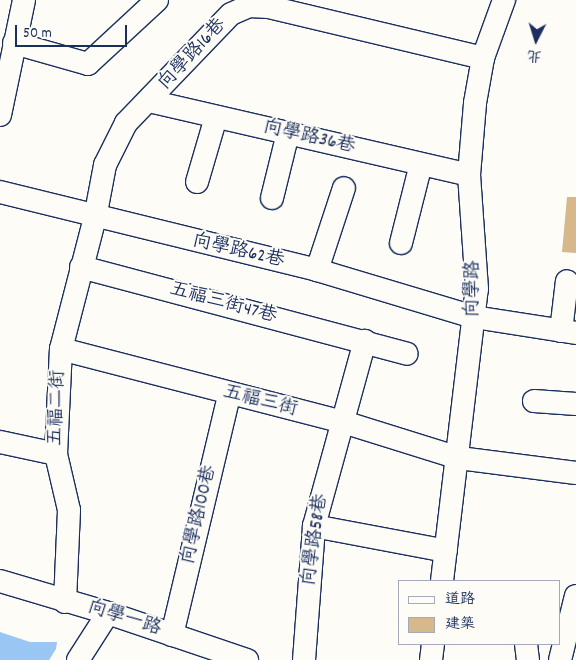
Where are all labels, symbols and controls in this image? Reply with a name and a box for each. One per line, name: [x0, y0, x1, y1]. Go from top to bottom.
scale bar: [18, 15, 130, 47]
street label: 向學路16巷: [154, 15, 232, 95]
north arrow: [511, 15, 561, 65]
text: 50 m: [23, 23, 52, 45]
text: 北: [527, 44, 543, 66]
street label: 向學路36巷: [261, 116, 357, 160]
street label: 向學路62巷: [190, 230, 286, 274]
street label: 向學路: [462, 260, 486, 318]
street label: 五福三街47巷: [167, 279, 279, 329]
street label: 五福二街: [45, 370, 71, 446]
street label: 五福三街: [220, 382, 300, 422]
street label: 向學路100巷: [178, 463, 222, 567]
street label: 向學路58巷: [298, 493, 334, 587]
legend: [398, 580, 561, 645]
text: 道路: [445, 589, 475, 611]
street label: 向學一路: [84, 596, 164, 642]
text: 建築: [445, 614, 475, 636]

